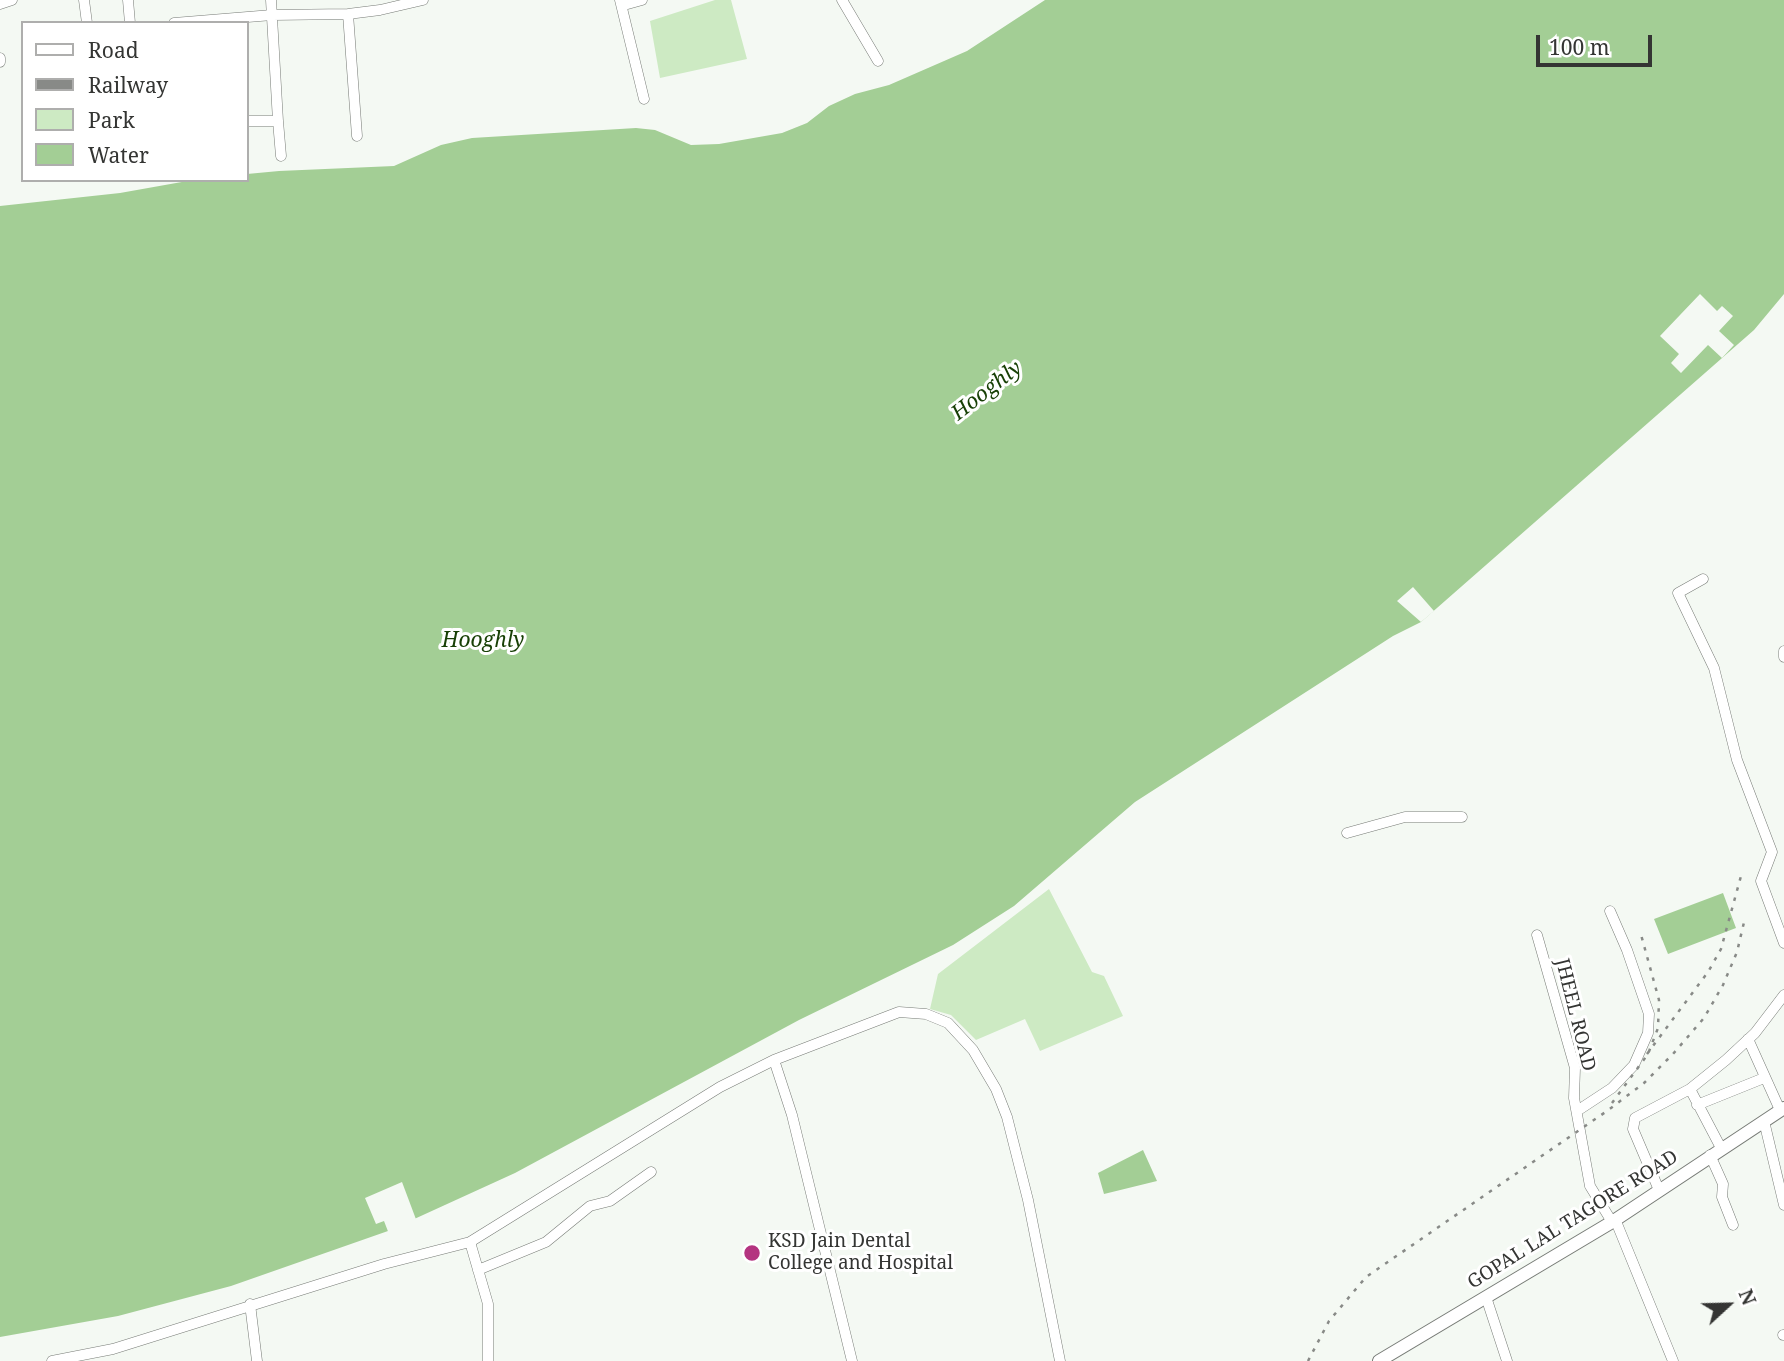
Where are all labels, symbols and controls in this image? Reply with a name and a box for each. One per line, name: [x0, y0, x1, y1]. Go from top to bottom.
legend: [21, 21, 248, 182]
scale bar: [1539, 21, 1654, 65]
text: 100 m: [1549, 33, 1610, 61]
text: Road: [88, 36, 139, 64]
text: Railway: [88, 71, 168, 99]
text: Park: [88, 106, 135, 134]
text: Water: [88, 141, 149, 169]
water label: Hooghly: [947, 356, 1027, 426]
water label: Hooghly: [442, 628, 524, 654]
street label: JHEEL ROAD: [1550, 956, 1600, 1074]
street label: GOPAL LAL TAGORE ROAD: [1464, 1146, 1682, 1294]
place label: KSD Jain Dental College and Hospital: [768, 1231, 953, 1275]
marker: KSD Jain Dental College and Hospital: [742, 1243, 762, 1263]
north arrow: [1693, 1270, 1763, 1340]
text: N: [1733, 1285, 1762, 1309]

